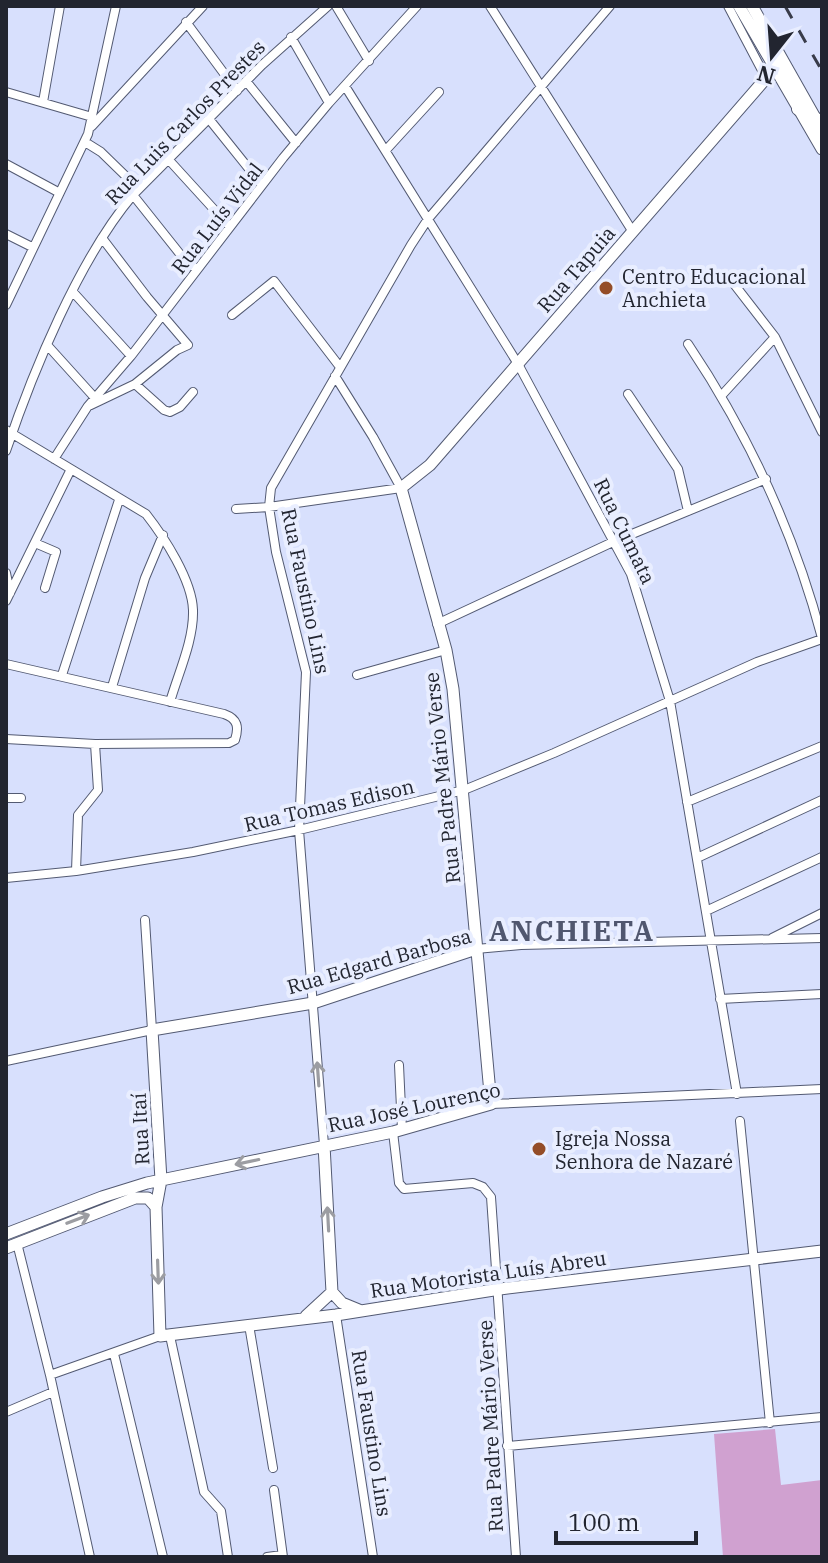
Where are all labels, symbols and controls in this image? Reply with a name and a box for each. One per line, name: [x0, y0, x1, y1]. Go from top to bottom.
north arrow: [732, 16, 812, 96]
street label: Rua Luis Carlos Prestes: [99, 34, 271, 210]
text: N: [753, 59, 779, 92]
street label: Rua Luís Vidal: [165, 157, 269, 279]
street label: Rua Tapuia: [531, 220, 621, 318]
place label: Centro Educacional Anchieta: [622, 263, 806, 313]
marker: Centro Educacional Anchieta: [597, 279, 615, 297]
street label: Rua Cumata: [588, 474, 662, 588]
street label: Rua Faustino Lins: [275, 506, 337, 676]
street label: Rua Padre Mário Verse: [417, 671, 467, 885]
street label: Rua Tomas Edison: [241, 772, 417, 838]
district label: ANCHIETA: [489, 912, 655, 949]
street label: Rua Edgard Barbosa: [284, 922, 474, 1000]
one-way arrow: [310, 1061, 325, 1088]
street label: Rua José Lourenço: [325, 1076, 503, 1138]
street label: Rua Itaí: [125, 1092, 155, 1166]
place label: Igreja Nossa Senhora de Nazaré: [555, 1125, 733, 1175]
marker: Igreja Nossa Senhora de Nazaré: [530, 1140, 548, 1158]
one-way arrow: [235, 1155, 261, 1170]
one-way arrow: [320, 1206, 335, 1233]
one-way arrow: [65, 1211, 90, 1225]
street label: Rua Motorista Luís Abreu: [368, 1244, 608, 1304]
one-way arrow: [150, 1258, 166, 1285]
street label: Rua Padre Mário Verse: [471, 1319, 509, 1533]
street label: Rua Faustino Lins: [345, 1348, 399, 1518]
scale bar: [556, 1495, 696, 1545]
text: 100 m: [568, 1506, 640, 1538]

